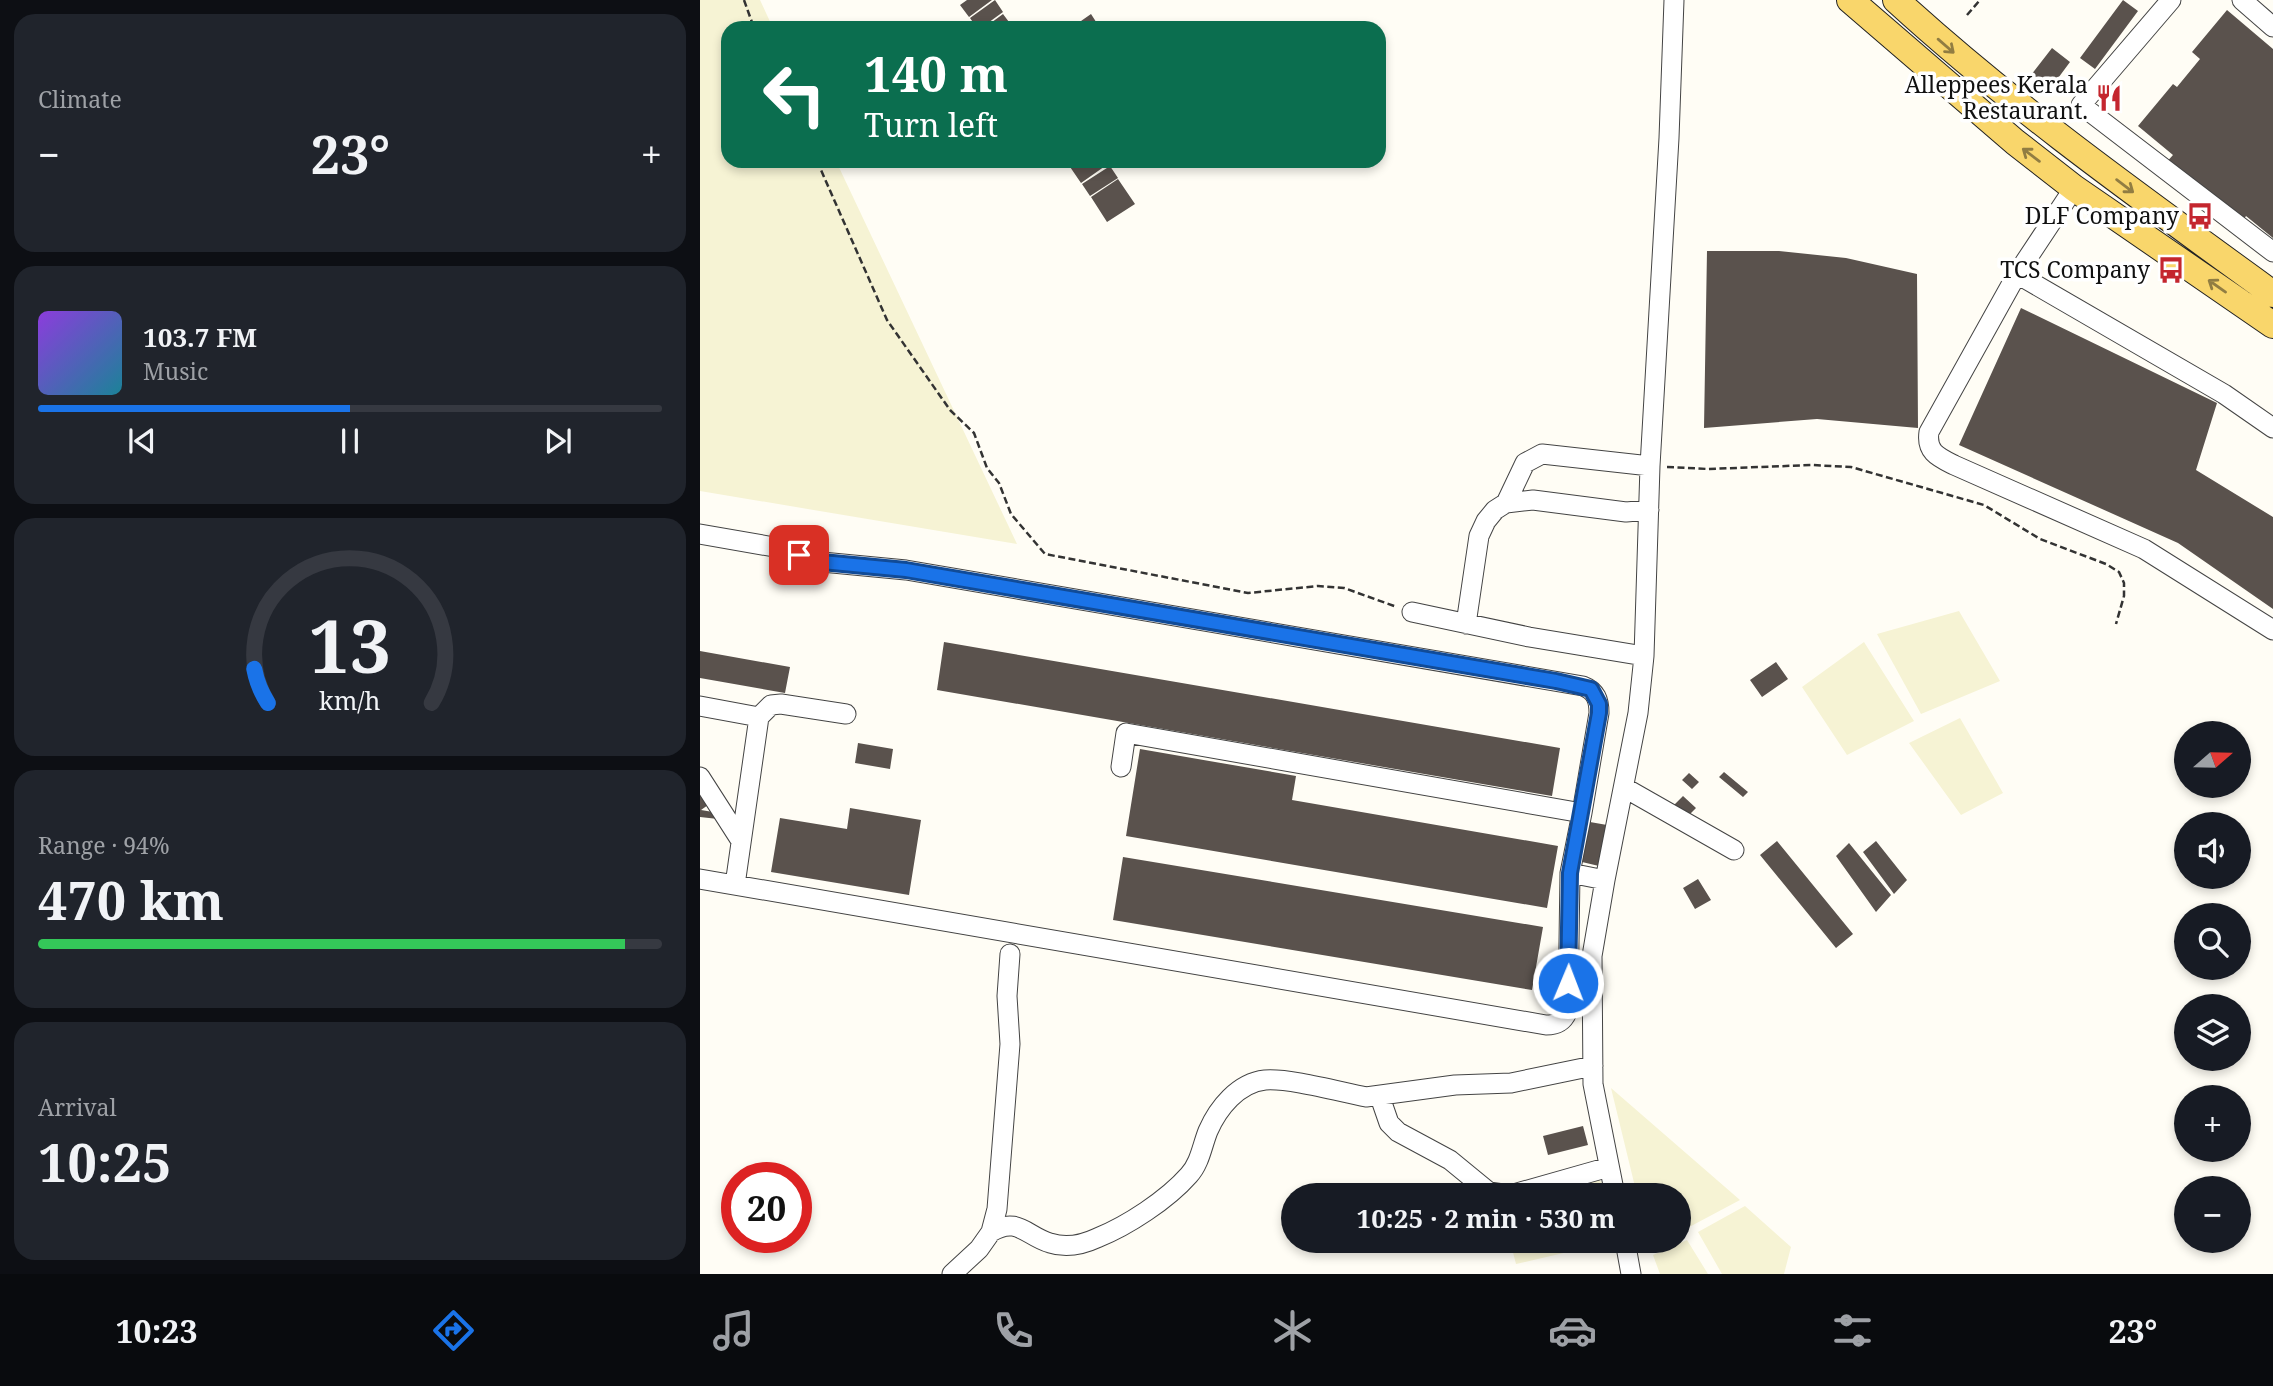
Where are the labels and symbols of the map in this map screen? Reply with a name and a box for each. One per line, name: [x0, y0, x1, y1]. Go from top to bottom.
one-way arrow: [1937, 38, 1955, 54]
place label: Alleppees Kerala Restaurant.: [1905, 68, 2088, 126]
restaurant icon: Alleppees Kerala Restaurant.: [2094, 83, 2124, 113]
one-way arrow: [2022, 147, 2041, 162]
one-way arrow: [2116, 178, 2135, 193]
place label: DLF Company: [2025, 199, 2179, 231]
bus stop icon: DLF Company: [2185, 201, 2215, 231]
place label: TCS Company: [2000, 253, 2150, 285]
bus stop icon: TCS Company: [2156, 255, 2186, 285]
one-way arrow: [2208, 279, 2227, 293]
pin: [769, 525, 829, 585]
north arrow: [2174, 721, 2250, 798]
position arrow: [1531, 946, 1605, 1020]
speed limit sign: 20: [721, 1162, 812, 1253]

